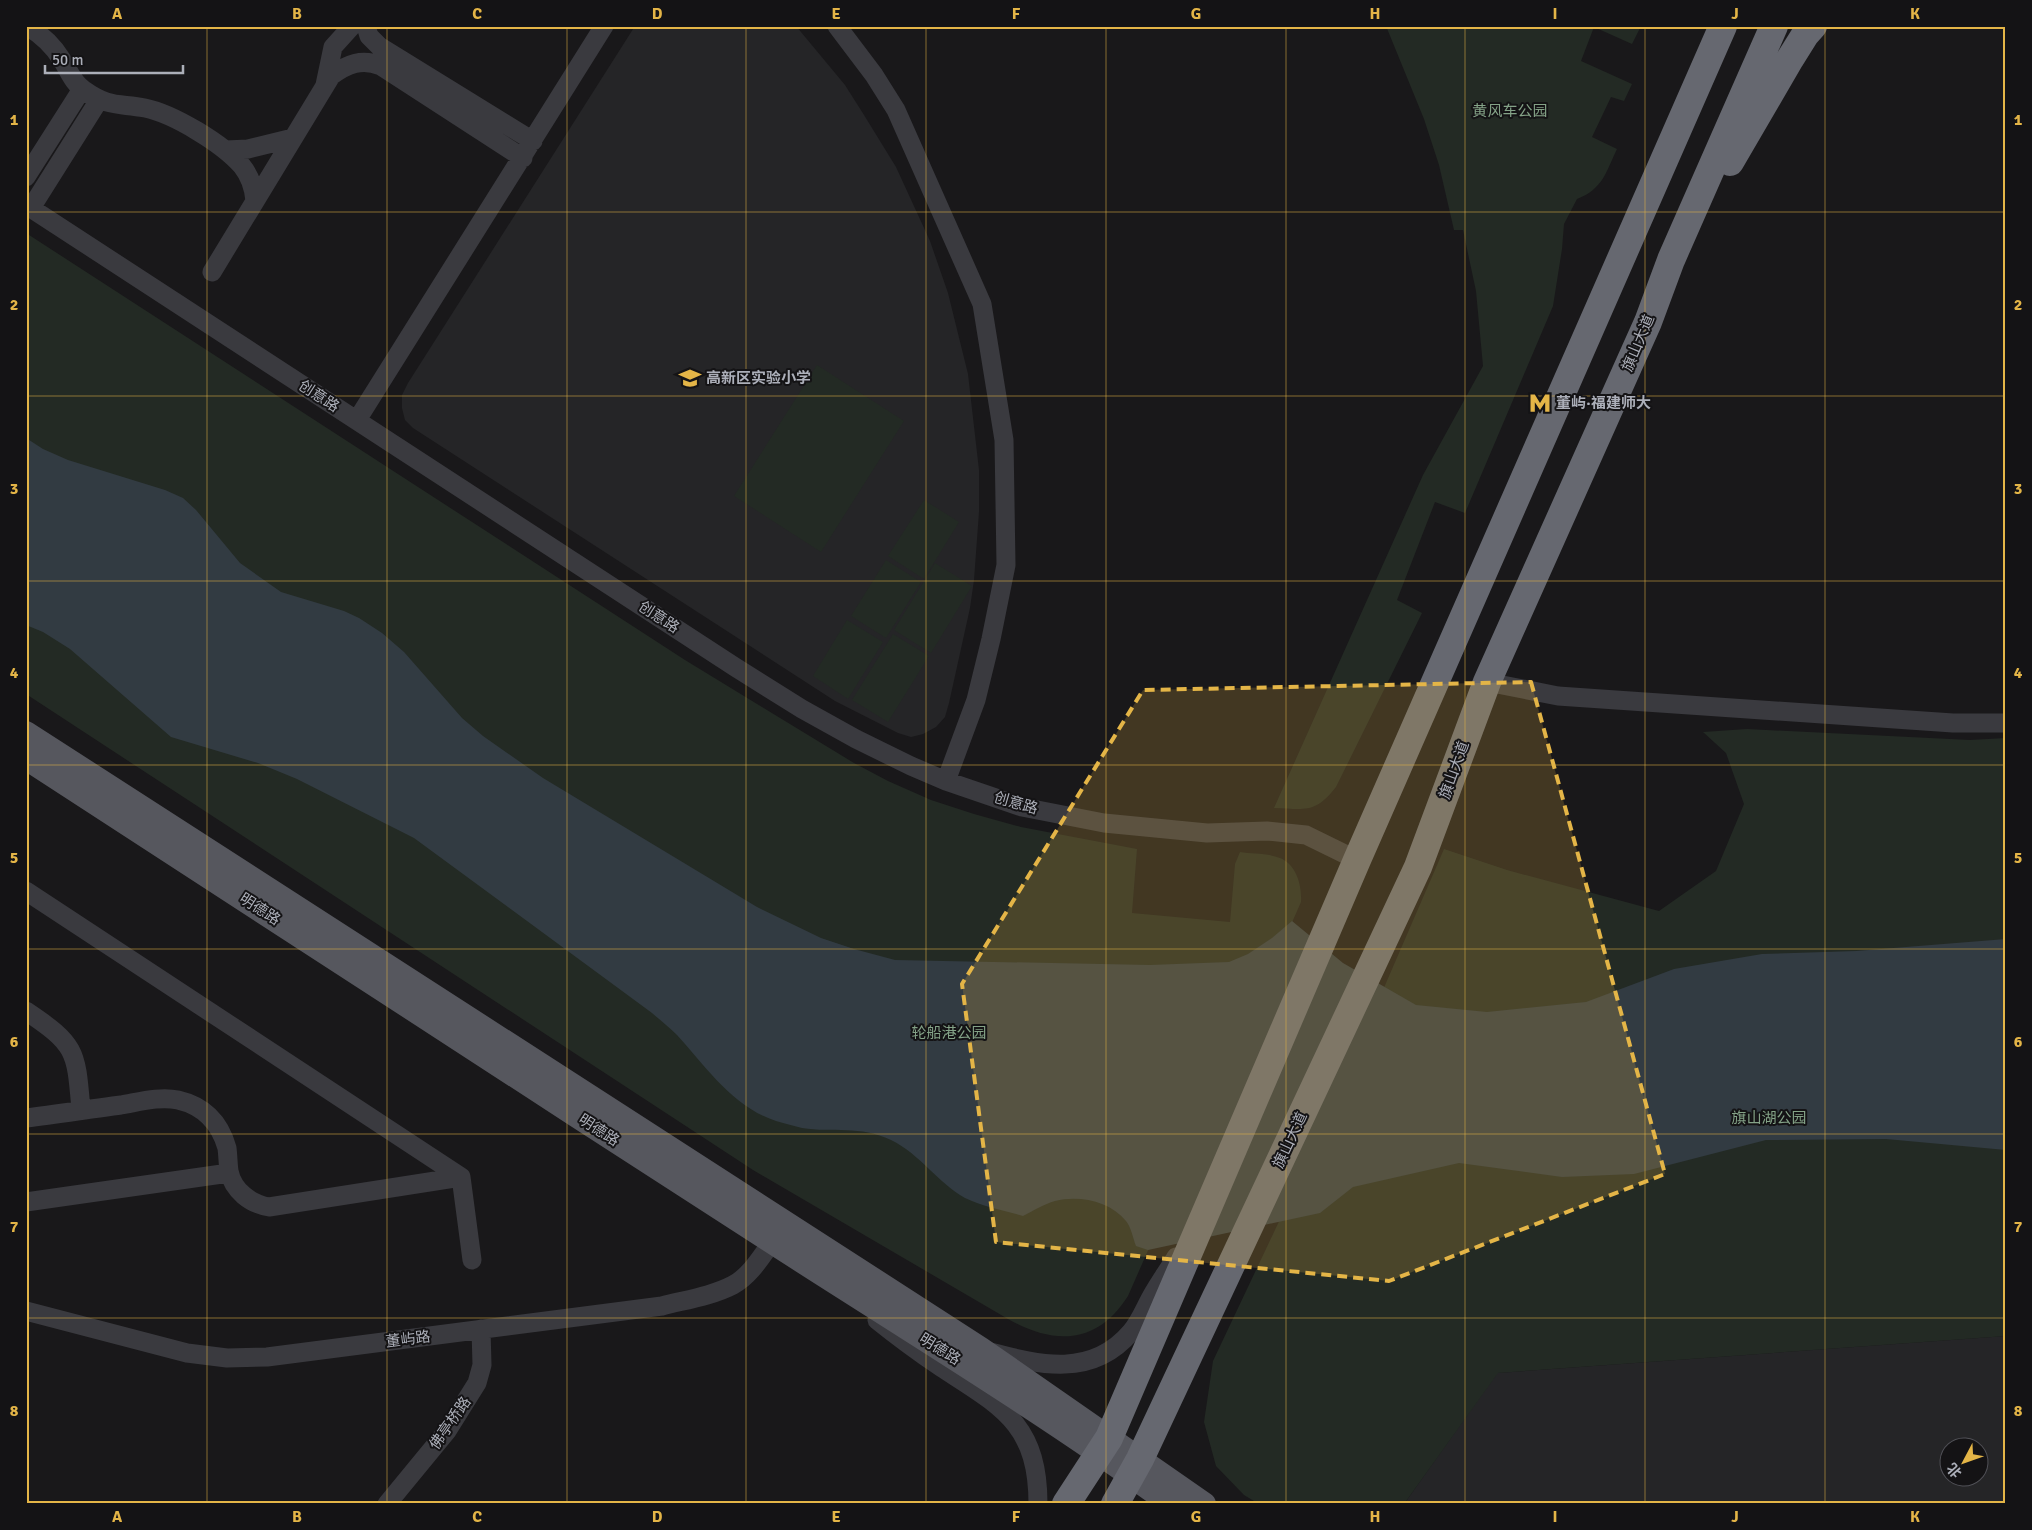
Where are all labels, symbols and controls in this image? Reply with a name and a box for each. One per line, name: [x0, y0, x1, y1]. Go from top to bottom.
text: A: [112, 4, 123, 24]
text: B: [292, 4, 302, 24]
text: C: [472, 4, 482, 24]
text: D: [652, 4, 663, 24]
text: E: [831, 4, 841, 24]
text: F: [1012, 4, 1021, 24]
text: G: [1191, 4, 1201, 24]
text: H: [1370, 4, 1380, 24]
text: I: [1552, 4, 1558, 24]
text: J: [1731, 4, 1739, 24]
text: K: [1910, 4, 1920, 24]
scale bar: [45, 42, 182, 74]
text: 50 m: [52, 51, 83, 69]
park label: 黄风车公园: [1472, 102, 1548, 120]
text: 1: [10, 110, 19, 130]
text: 1: [2014, 110, 2023, 130]
text: 2: [10, 295, 18, 315]
text: 2: [2014, 295, 2022, 315]
street label: 旗山大道: [1618, 312, 1658, 374]
school or university icon: 高新区实验小学: [677, 365, 703, 391]
place label: 高新区实验小学: [706, 369, 811, 387]
street label: 创意路: [295, 376, 343, 416]
metro station icon: 董屿·福建师大: [1527, 390, 1553, 416]
place label: 董屿·福建师大: [1556, 394, 1651, 412]
text: 3: [10, 479, 18, 499]
text: 3: [2014, 479, 2022, 499]
street label: 创意路: [635, 597, 683, 637]
text: 4: [10, 663, 19, 683]
text: 4: [2014, 663, 2023, 683]
street label: 旗山大道: [1435, 739, 1473, 801]
street label: 创意路: [992, 788, 1040, 818]
text: 5: [10, 848, 18, 868]
text: 5: [2014, 848, 2022, 868]
street label: 明德路: [236, 889, 284, 929]
park label: 轮船港公园: [911, 1024, 987, 1042]
text: 6: [10, 1032, 19, 1052]
text: 6: [2014, 1032, 2023, 1052]
street label: 旗山大道: [1269, 1109, 1311, 1171]
park label: 旗山湖公园: [1731, 1109, 1807, 1127]
street label: 明德路: [575, 1110, 623, 1150]
text: 7: [10, 1217, 19, 1237]
text: 7: [2014, 1217, 2023, 1237]
street label: 董屿路: [385, 1327, 431, 1351]
street label: 明德路: [916, 1329, 964, 1369]
street label: 佛亭桥路: [425, 1393, 475, 1453]
text: 8: [10, 1401, 19, 1421]
text: 8: [2014, 1401, 2023, 1421]
north arrow: [1940, 1438, 1990, 1488]
text: 北: [1944, 1459, 1966, 1481]
text: A: [112, 1507, 123, 1527]
text: B: [292, 1507, 302, 1527]
text: C: [472, 1507, 482, 1527]
text: D: [652, 1507, 663, 1527]
text: E: [831, 1507, 841, 1527]
text: F: [1012, 1507, 1021, 1527]
text: G: [1191, 1507, 1201, 1527]
text: H: [1370, 1507, 1380, 1527]
text: I: [1552, 1507, 1558, 1527]
text: J: [1731, 1507, 1739, 1527]
text: K: [1910, 1507, 1920, 1527]

